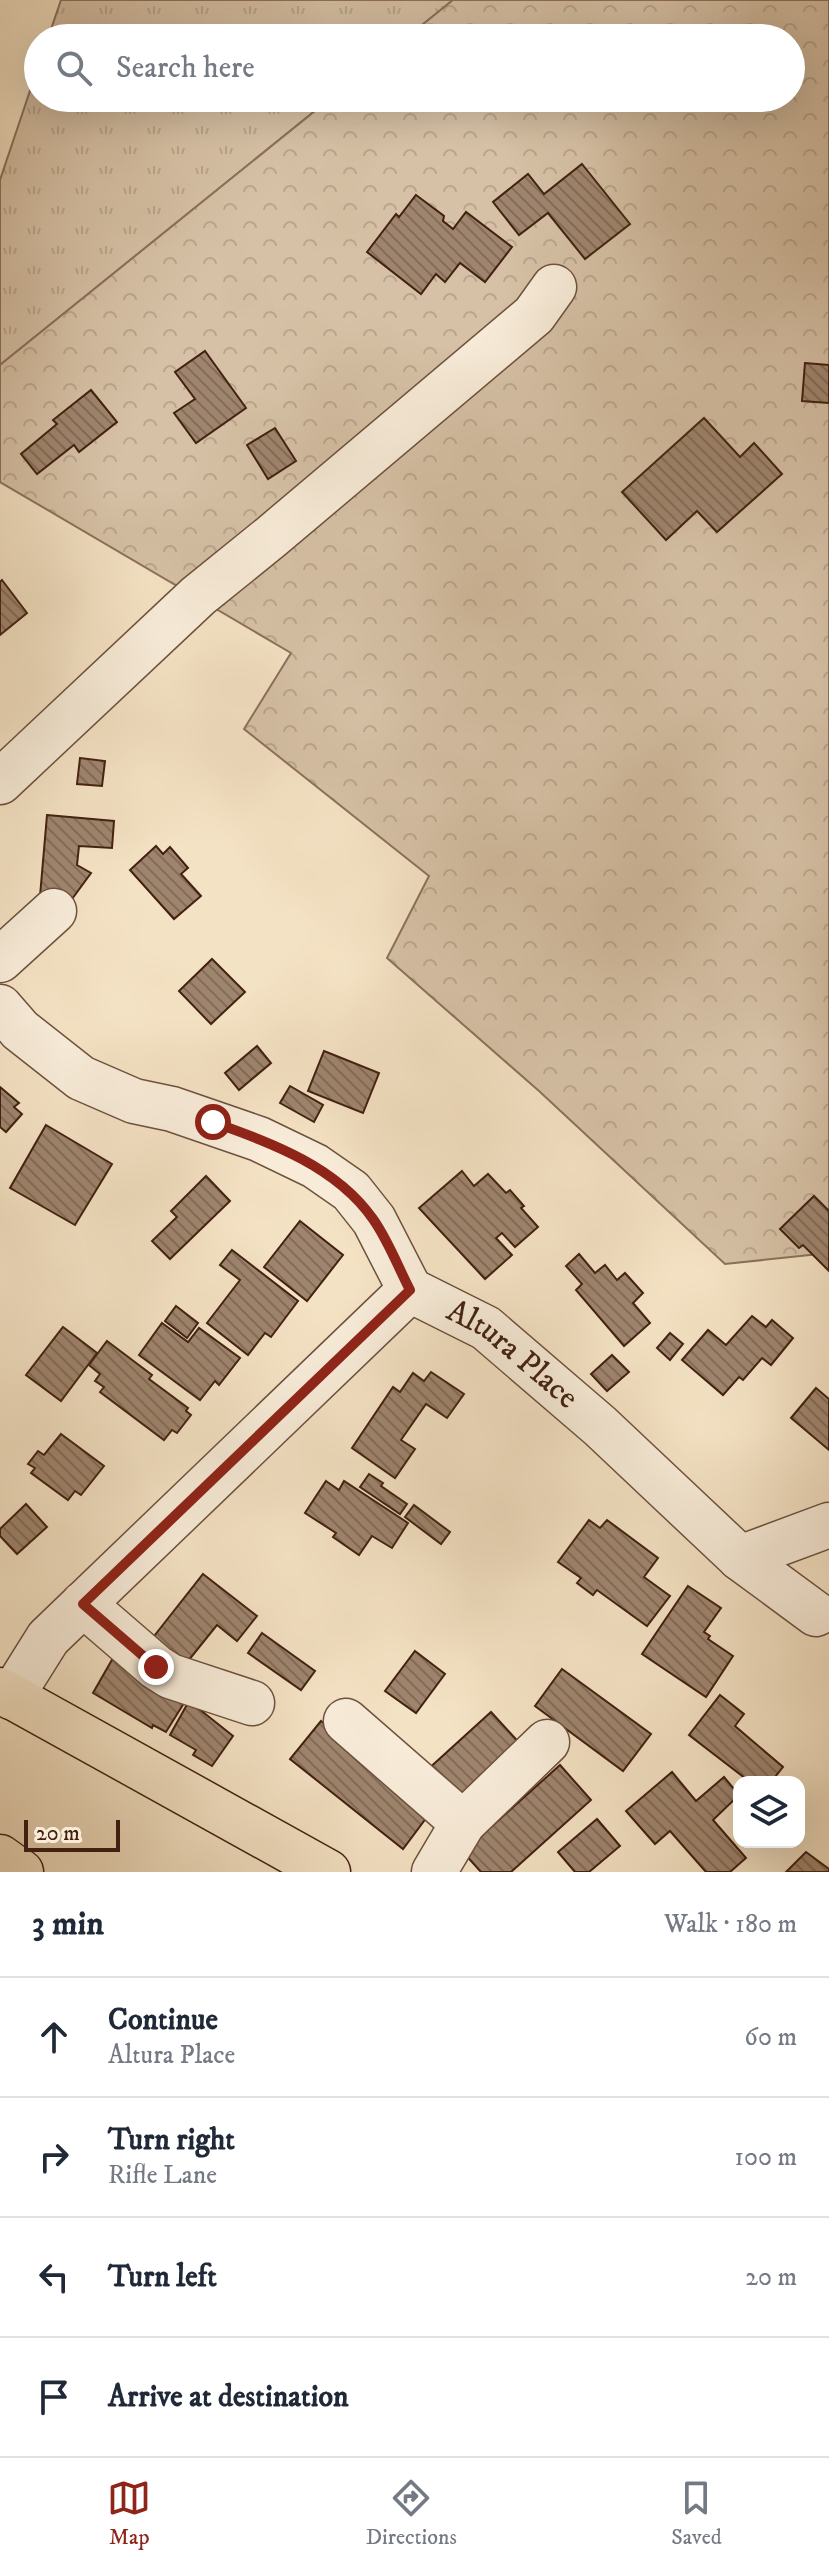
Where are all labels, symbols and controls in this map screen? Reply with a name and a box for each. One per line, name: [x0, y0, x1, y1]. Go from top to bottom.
search box: [24, 24, 805, 112]
icon: search: [52, 46, 96, 90]
text: Search here: [116, 50, 255, 87]
route start: [195, 1104, 231, 1140]
street label: Altura Place: [440, 1291, 586, 1418]
route end: [138, 1649, 174, 1685]
map controls: [733, 1776, 805, 1848]
button: layers: [733, 1776, 805, 1848]
scale bar: [24, 1816, 120, 1852]
text: 20 m: [36, 1820, 80, 1847]
text: 3 min: [32, 1903, 104, 1945]
text: Walk · 180 m: [664, 1908, 797, 1941]
text: Continue: [108, 2002, 218, 2039]
icon: ahead: [32, 2015, 76, 2059]
text: 60 m: [744, 2021, 797, 2054]
text: Altura Place: [108, 2039, 235, 2072]
text: Turn right: [108, 2122, 235, 2159]
icon: right: [32, 2135, 76, 2179]
text: 100 m: [734, 2141, 797, 2174]
text: Rifle Lane: [108, 2159, 217, 2192]
icon: left: [32, 2255, 76, 2299]
text: Turn left: [108, 2259, 217, 2296]
text: 20 m: [745, 2261, 797, 2294]
icon: arrive: [32, 2375, 76, 2419]
text: Arrive at destination: [108, 2379, 349, 2416]
tab: Map: [107, 2476, 151, 2551]
tab: Directions: [366, 2476, 457, 2551]
tab: Saved: [671, 2476, 722, 2551]

